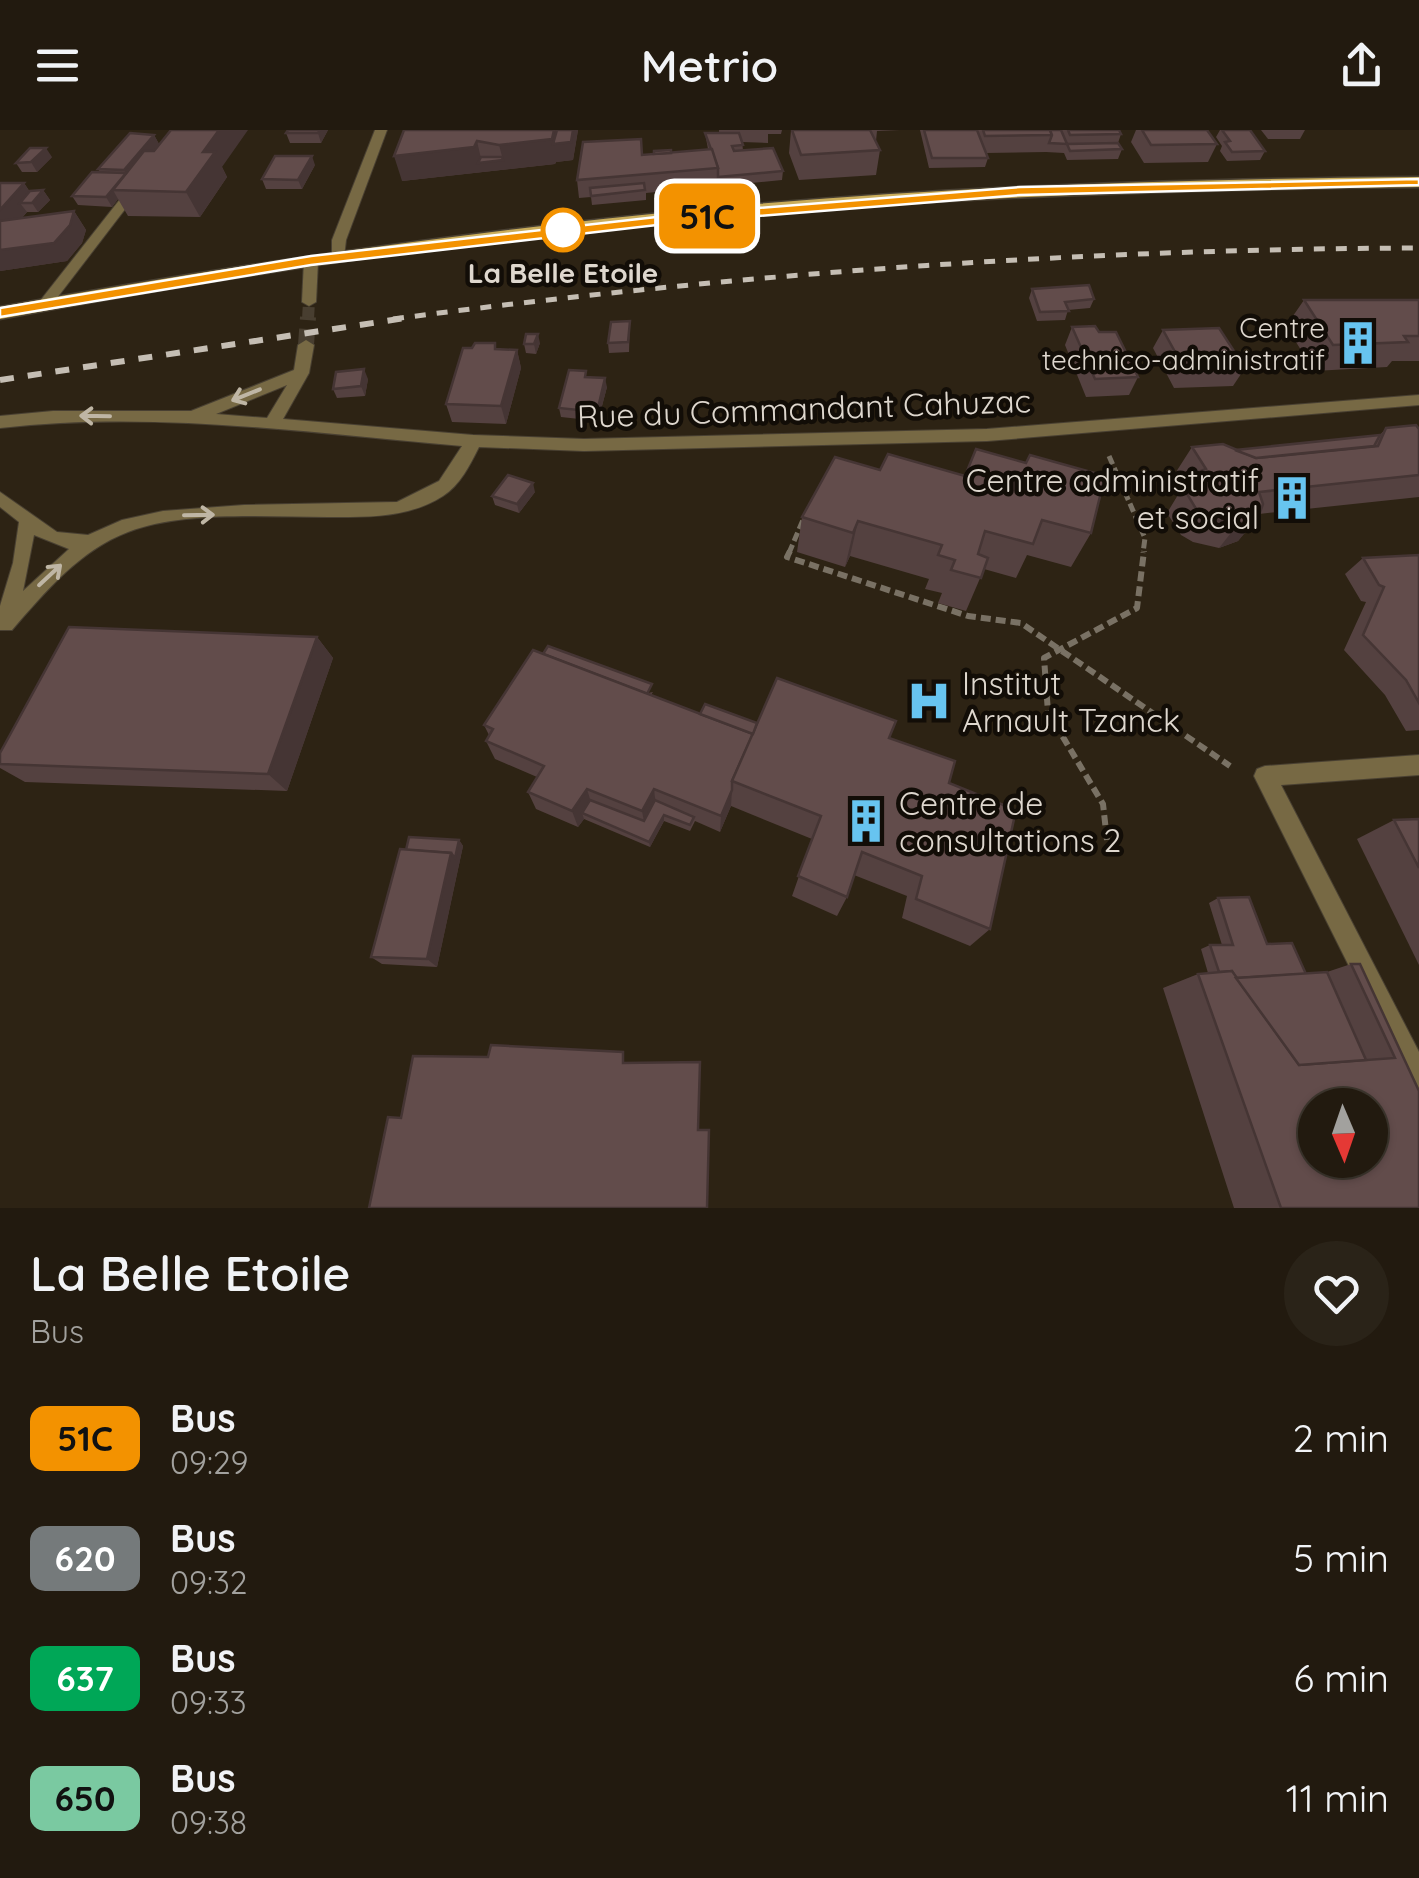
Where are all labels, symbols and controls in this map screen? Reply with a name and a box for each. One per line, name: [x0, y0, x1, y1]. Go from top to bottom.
text: Metrio: [641, 37, 778, 93]
icon: menu: [30, 38, 85, 93]
icon: share: [1334, 38, 1389, 93]
line badge: 51C: [650, 184, 764, 248]
text: 51C: [679, 194, 735, 238]
marker: La Belle Etoile: [542, 209, 584, 251]
place label: La Belle Etoile: [468, 255, 658, 290]
place label: Centre technico-administratif: [1042, 310, 1325, 377]
building icon: Centre technico-administratif: [1334, 319, 1382, 367]
street label: Rue du Commandant Cahuzac: [576, 380, 1032, 436]
one-way arrow: [231, 388, 261, 406]
one-way arrow: [80, 406, 112, 426]
place label: Centre administratif et social: [966, 460, 1259, 537]
building icon: Centre administratif et social: [1268, 474, 1316, 522]
one-way arrow: [182, 505, 214, 524]
one-way arrow: [38, 563, 62, 587]
place label: Institut Arnault Tzanck: [962, 663, 1180, 740]
hospital icon: Institut Arnault Tzanck: [905, 677, 953, 725]
place label: Centre de consultations 2: [899, 783, 1121, 860]
building icon: Centre de consultations 2: [842, 797, 890, 845]
north arrow: [1298, 1088, 1388, 1178]
map controls: [1298, 1088, 1388, 1178]
button: heart: [1284, 1241, 1389, 1346]
text: La Belle Etoile: [30, 1243, 351, 1303]
text: Bus: [30, 1311, 84, 1351]
text: Bus: [170, 1394, 236, 1442]
text: 2 min: [1293, 1414, 1389, 1462]
text: 51C: [57, 1416, 113, 1460]
text: 09:29: [170, 1442, 248, 1482]
text: Bus: [170, 1514, 236, 1562]
text: 5 min: [1293, 1534, 1389, 1582]
text: 620: [55, 1536, 115, 1580]
text: 09:32: [170, 1562, 247, 1602]
text: Bus: [170, 1634, 236, 1682]
text: 6 min: [1293, 1654, 1389, 1702]
text: 637: [56, 1656, 114, 1700]
text: 09:33: [170, 1682, 246, 1722]
text: Bus: [170, 1754, 236, 1802]
text: 11 min: [1286, 1774, 1389, 1822]
text: 650: [54, 1776, 116, 1820]
text: 09:38: [170, 1802, 247, 1842]

